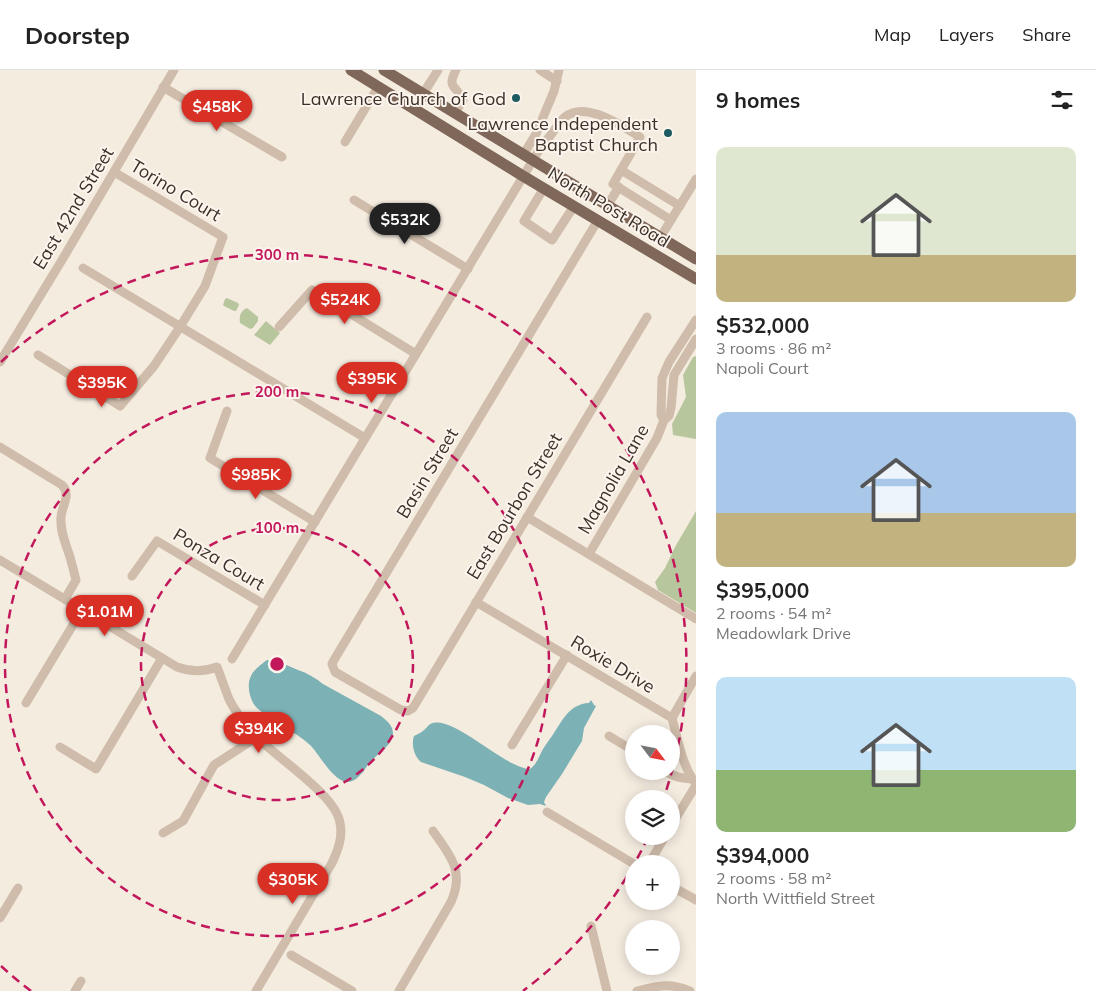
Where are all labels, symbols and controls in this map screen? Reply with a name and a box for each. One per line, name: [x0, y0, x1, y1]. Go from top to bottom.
text: Doorstep: [25, 20, 130, 50]
text: Map: [874, 23, 911, 46]
text: Layers: [939, 23, 994, 46]
text: Share: [1022, 23, 1071, 46]
icon: filters: [1048, 86, 1076, 114]
place label: Lawrence Church of God: [301, 87, 506, 110]
text: 9 homes: [716, 87, 800, 113]
pin: $458K: [182, 90, 252, 132]
marker: Lawrence Church of God: [510, 92, 522, 104]
text: $458K: [192, 96, 242, 116]
place label: Lawrence Independent Baptist Church: [467, 112, 658, 156]
marker: Lawrence Independent Baptist Church: [662, 127, 674, 139]
street label: East 42nd Street: [27, 143, 119, 273]
street label: Torino Court: [126, 154, 226, 226]
street label: North Post Road: [544, 162, 674, 252]
icon: home: [851, 180, 941, 270]
pin: $532K: [370, 202, 440, 245]
text: $532K: [380, 209, 430, 229]
text: 300 m: [255, 245, 299, 264]
pin: $524K: [310, 282, 380, 325]
text: $524K: [320, 289, 370, 309]
text: $532,000: [716, 312, 809, 338]
text: 3 rooms · 86 m²: [716, 338, 831, 358]
text: Napoli Court: [716, 358, 809, 378]
pin: $395K: [337, 362, 407, 404]
pin: $395K: [67, 366, 137, 408]
text: $395K: [347, 368, 397, 388]
text: $395K: [77, 372, 127, 392]
text: 200 m: [255, 382, 299, 401]
street label: Magnolia Lane: [572, 420, 654, 538]
street label: Basin Street: [391, 424, 463, 522]
street label: East Bourbon Street: [461, 429, 567, 583]
icon: home: [851, 445, 941, 535]
pin: $985K: [221, 458, 291, 500]
text: $985K: [231, 464, 281, 484]
text: 100 m: [255, 518, 299, 537]
street label: Ponza Court: [169, 523, 269, 595]
text: $395,000: [716, 577, 809, 603]
pin: $1.01M: [64, 594, 146, 637]
text: $1.01M: [77, 601, 133, 621]
text: 2 rooms · 54 m²: [716, 603, 831, 623]
text: Meadowlark Drive: [716, 623, 851, 643]
street label: Roxie Drive: [567, 630, 659, 698]
centre of rings: [268, 655, 286, 673]
icon: home: [851, 710, 941, 800]
pin: $394K: [224, 712, 294, 754]
text: $394K: [234, 718, 284, 738]
north arrow: [625, 725, 680, 780]
map controls: [625, 725, 680, 975]
button: layers: [625, 790, 680, 845]
text: $394,000: [716, 842, 809, 868]
button: +: [625, 855, 680, 910]
pin: $305K: [258, 862, 328, 905]
text: 2 rooms · 58 m²: [716, 868, 831, 888]
text: $305K: [268, 869, 318, 889]
text: North Wittfield Street: [716, 888, 875, 908]
button: −: [625, 920, 680, 975]

